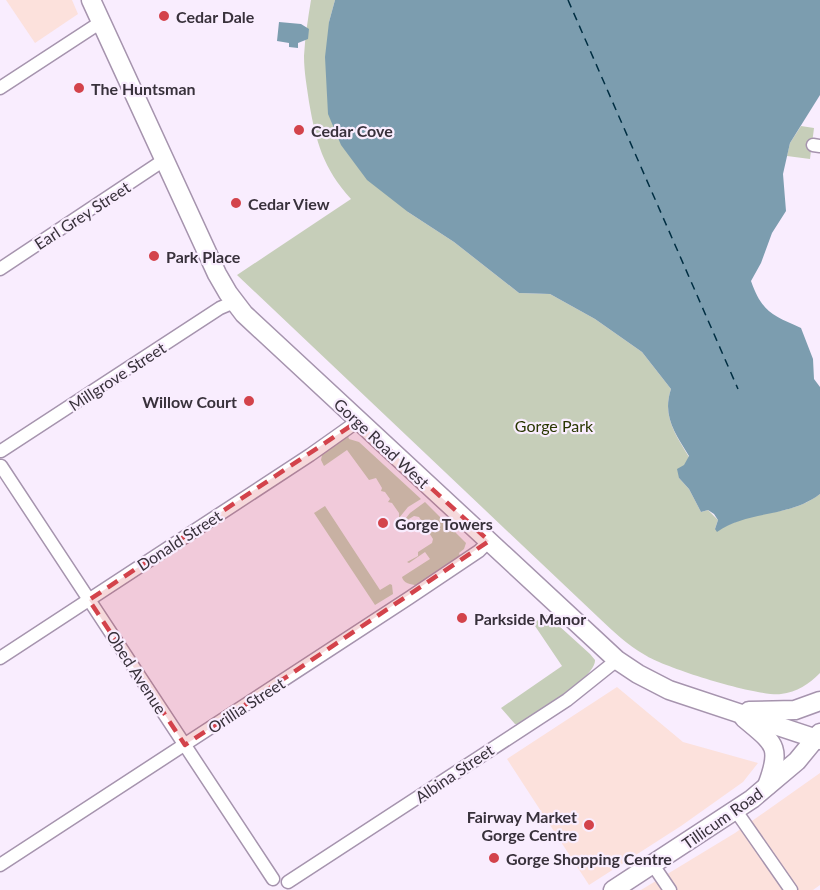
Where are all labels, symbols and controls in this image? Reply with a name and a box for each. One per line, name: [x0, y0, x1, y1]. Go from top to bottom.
place label: Cedar Dale: [176, 7, 255, 26]
marker: Cedar Dale: [157, 9, 171, 23]
place label: The Huntsman: [91, 79, 196, 98]
marker: The Huntsman: [72, 81, 86, 95]
place label: Cedar Cove: [311, 121, 393, 140]
marker: Cedar Cove: [292, 123, 306, 137]
street label: Earl Grey Street: [31, 177, 134, 253]
place label: Cedar View: [248, 194, 330, 213]
marker: Cedar View: [229, 196, 243, 210]
place label: Park Place: [166, 247, 241, 266]
marker: Park Place: [147, 249, 161, 263]
street label: Millgrove Street: [65, 338, 169, 414]
place label: Willow Court: [142, 392, 237, 411]
marker: Willow Court: [242, 394, 256, 408]
street label: Gorge Road West: [330, 394, 434, 492]
park label: Gorge Park: [515, 416, 594, 435]
street label: Donald Street: [133, 505, 225, 574]
place label: Gorge Towers: [395, 514, 493, 533]
marker: Gorge Towers: [376, 516, 390, 530]
place label: Parkside Manor: [474, 609, 586, 628]
marker: Parkside Manor: [455, 611, 469, 625]
street label: Obed Avenue: [103, 627, 171, 717]
street label: Orillia Street: [204, 673, 288, 737]
street label: Albina Street: [411, 740, 497, 806]
street label: Tillicum Road: [678, 783, 766, 853]
place label: Fairway Market Gorge Centre: [467, 807, 577, 844]
marker: Fairway Market Gorge Centre: [582, 818, 596, 832]
place label: Gorge Shopping Centre: [506, 849, 672, 868]
marker: Gorge Shopping Centre: [487, 851, 501, 865]

